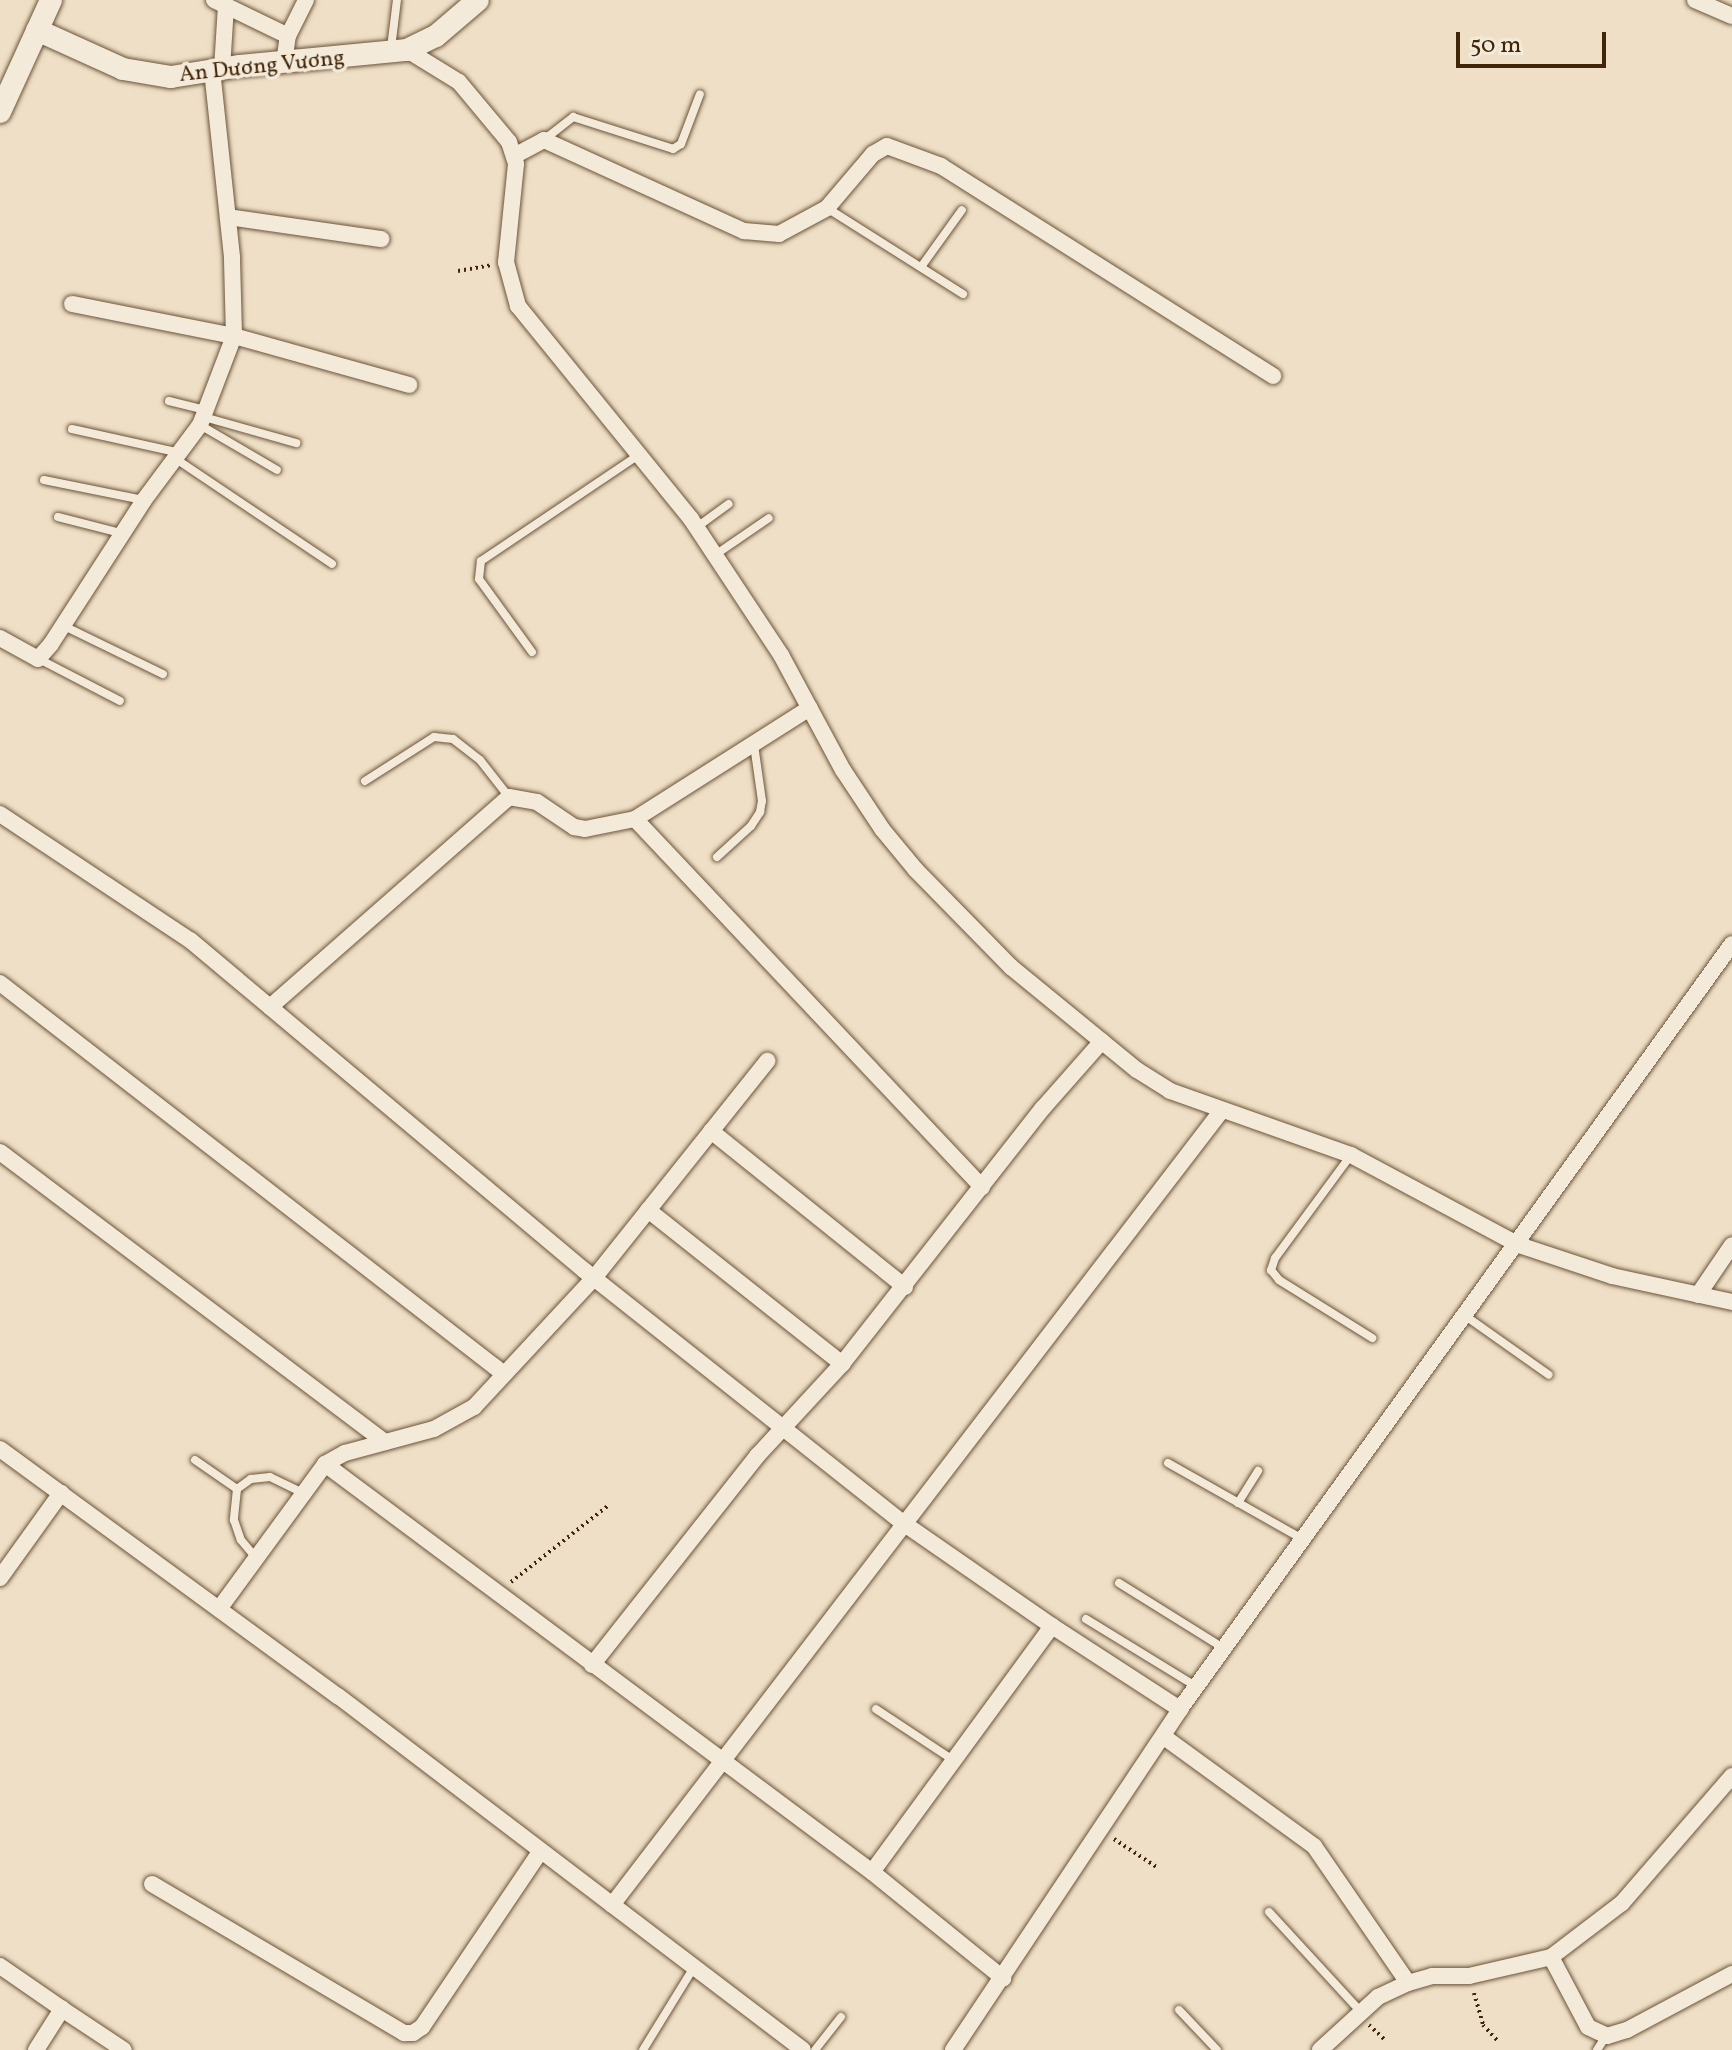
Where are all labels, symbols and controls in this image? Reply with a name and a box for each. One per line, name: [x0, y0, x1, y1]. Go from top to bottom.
scale bar: [1460, 16, 1610, 66]
text: 50 m: [1470, 29, 1522, 63]
street label: An Dương Vương: [178, 45, 346, 89]

